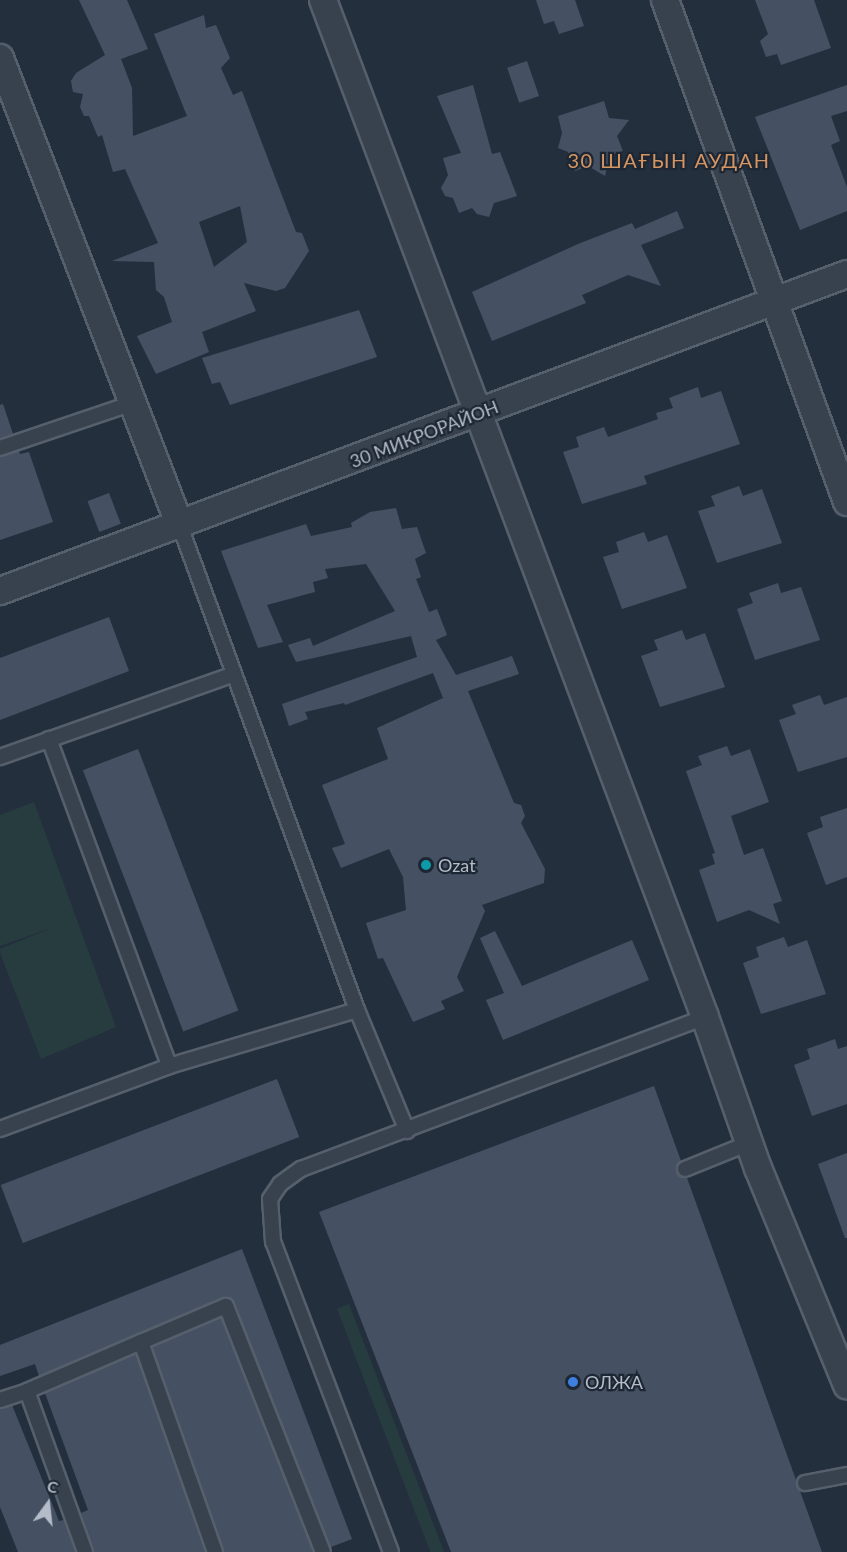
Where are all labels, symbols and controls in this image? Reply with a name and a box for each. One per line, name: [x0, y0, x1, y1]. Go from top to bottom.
district label: 30 ШАҒЫН АУДАН: [567, 148, 771, 172]
street label: 30 МИКРОРАЙОН: [347, 396, 501, 472]
place label: Ozat: [438, 854, 476, 876]
marker: Ozat: [419, 858, 433, 872]
place label: ОЛЖА: [585, 1371, 643, 1393]
marker: ОЛЖА: [566, 1375, 580, 1389]
north arrow: [18, 1474, 78, 1534]
text: С: [45, 1476, 60, 1497]

